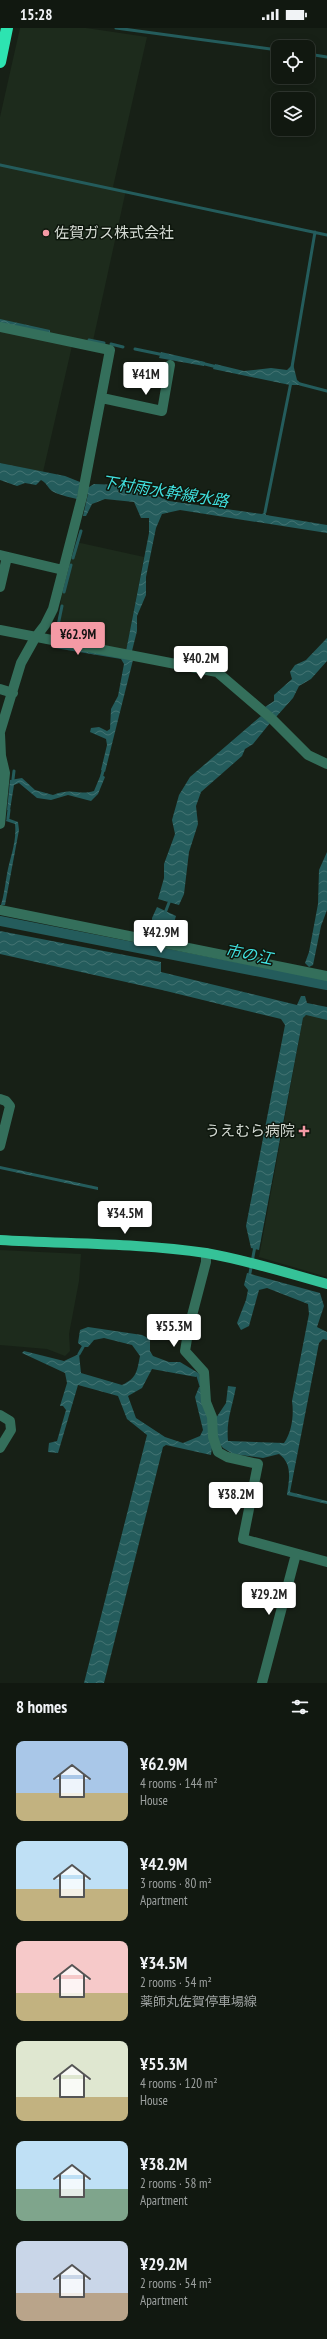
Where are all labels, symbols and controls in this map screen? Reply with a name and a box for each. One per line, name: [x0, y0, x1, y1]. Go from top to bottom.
text: 15:28: [20, 5, 52, 24]
map controls: [271, 40, 315, 136]
button: locate: [271, 40, 315, 84]
button: layers: [271, 92, 315, 136]
place label: 佐賀ガス株式会社: [54, 223, 174, 242]
marker: 佐賀ガス株式会社: [41, 228, 51, 238]
pin: ¥41M: [122, 362, 170, 396]
text: ¥41M: [132, 366, 160, 383]
water label: 下村雨水幹線水路: [100, 471, 232, 511]
pin: ¥62.9M: [45, 622, 111, 656]
text: ¥62.9M: [60, 626, 96, 643]
pin: ¥40.2M: [168, 646, 234, 680]
text: ¥40.2M: [183, 650, 219, 667]
pin: ¥42.9M: [128, 920, 194, 954]
text: ¥42.9M: [143, 924, 179, 941]
water label: 市の江: [224, 940, 276, 969]
place label: うえむら病院: [205, 1121, 295, 1140]
marker: うえむら病院: [298, 1125, 310, 1137]
pin: ¥34.5M: [92, 1201, 158, 1235]
text: ¥34.5M: [107, 1205, 143, 1222]
pin: ¥55.3M: [141, 1314, 207, 1348]
text: ¥55.3M: [156, 1318, 192, 1335]
pin: ¥38.2M: [203, 1482, 269, 1516]
text: ¥38.2M: [218, 1486, 254, 1503]
pin: ¥29.2M: [236, 1582, 302, 1616]
text: ¥29.2M: [251, 1586, 287, 1603]
text: 8 homes: [16, 1696, 67, 1718]
icon: filters: [289, 1696, 311, 1718]
text: ¥62.9M: [140, 1753, 187, 1775]
icon: home: [48, 1757, 96, 1805]
text: 4 rooms · 144 m²: [140, 1775, 218, 1792]
text: House: [140, 1792, 168, 1809]
text: ¥42.9M: [140, 1853, 187, 1875]
icon: home: [48, 1857, 96, 1905]
text: 3 rooms · 80 m²: [140, 1875, 212, 1892]
text: Apartment: [140, 1892, 188, 1909]
text: ¥34.5M: [140, 1952, 187, 1974]
icon: home: [48, 1957, 96, 2005]
text: 2 rooms · 54 m²: [140, 1974, 212, 1991]
text: 薬師丸佐賀停車場線: [140, 1993, 257, 2010]
text: ¥55.3M: [140, 2053, 187, 2075]
icon: home: [48, 2057, 96, 2105]
text: 4 rooms · 120 m²: [140, 2075, 218, 2092]
text: House: [140, 2092, 168, 2109]
text: ¥38.2M: [140, 2153, 187, 2175]
icon: home: [48, 2157, 96, 2205]
text: 2 rooms · 58 m²: [140, 2175, 212, 2192]
text: Apartment: [140, 2192, 188, 2209]
text: ¥29.2M: [140, 2253, 187, 2275]
icon: home: [48, 2257, 96, 2305]
text: 2 rooms · 54 m²: [140, 2275, 212, 2292]
text: Apartment: [140, 2292, 188, 2309]

